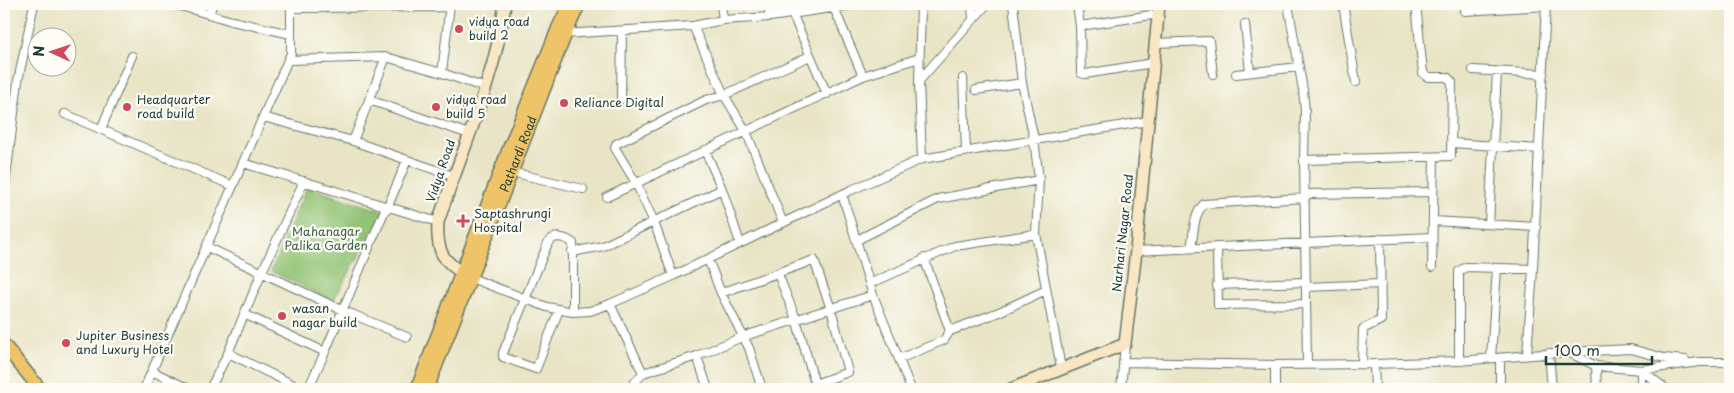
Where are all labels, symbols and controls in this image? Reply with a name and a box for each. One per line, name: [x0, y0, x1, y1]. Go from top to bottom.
place label: vidya road build 2: [469, 12, 530, 44]
marker: vidya road build 2: [453, 23, 465, 35]
north arrow: [28, 28, 78, 78]
text: N: [28, 45, 49, 57]
place label: Headquarter road build: [137, 90, 211, 122]
place label: vidya road build 5: [446, 90, 507, 122]
place label: Reliance Digital: [574, 93, 664, 111]
marker: Reliance Digital: [558, 97, 570, 109]
marker: Headquarter road build: [121, 101, 133, 113]
marker: vidya road build 5: [430, 101, 442, 113]
street label: Pathardi Road: [495, 113, 541, 194]
street label: Vidya Road: [421, 137, 459, 205]
street label: Narhari Nagar Road: [1107, 173, 1137, 293]
place label: Saptashrungi Hospital: [474, 204, 551, 236]
marker: Saptashrungi Hospital: [456, 214, 470, 228]
park label: Mahanagar Palika Garden: [284, 222, 368, 254]
place label: wasan nagar build: [292, 299, 358, 331]
marker: wasan nagar build: [276, 310, 288, 322]
place label: Jupiter Business and Luxury Hotel: [76, 326, 173, 358]
scale bar: [1546, 333, 1653, 365]
marker: Jupiter Business and Luxury Hotel: [60, 337, 72, 349]
text: 100 m: [1554, 338, 1600, 361]

